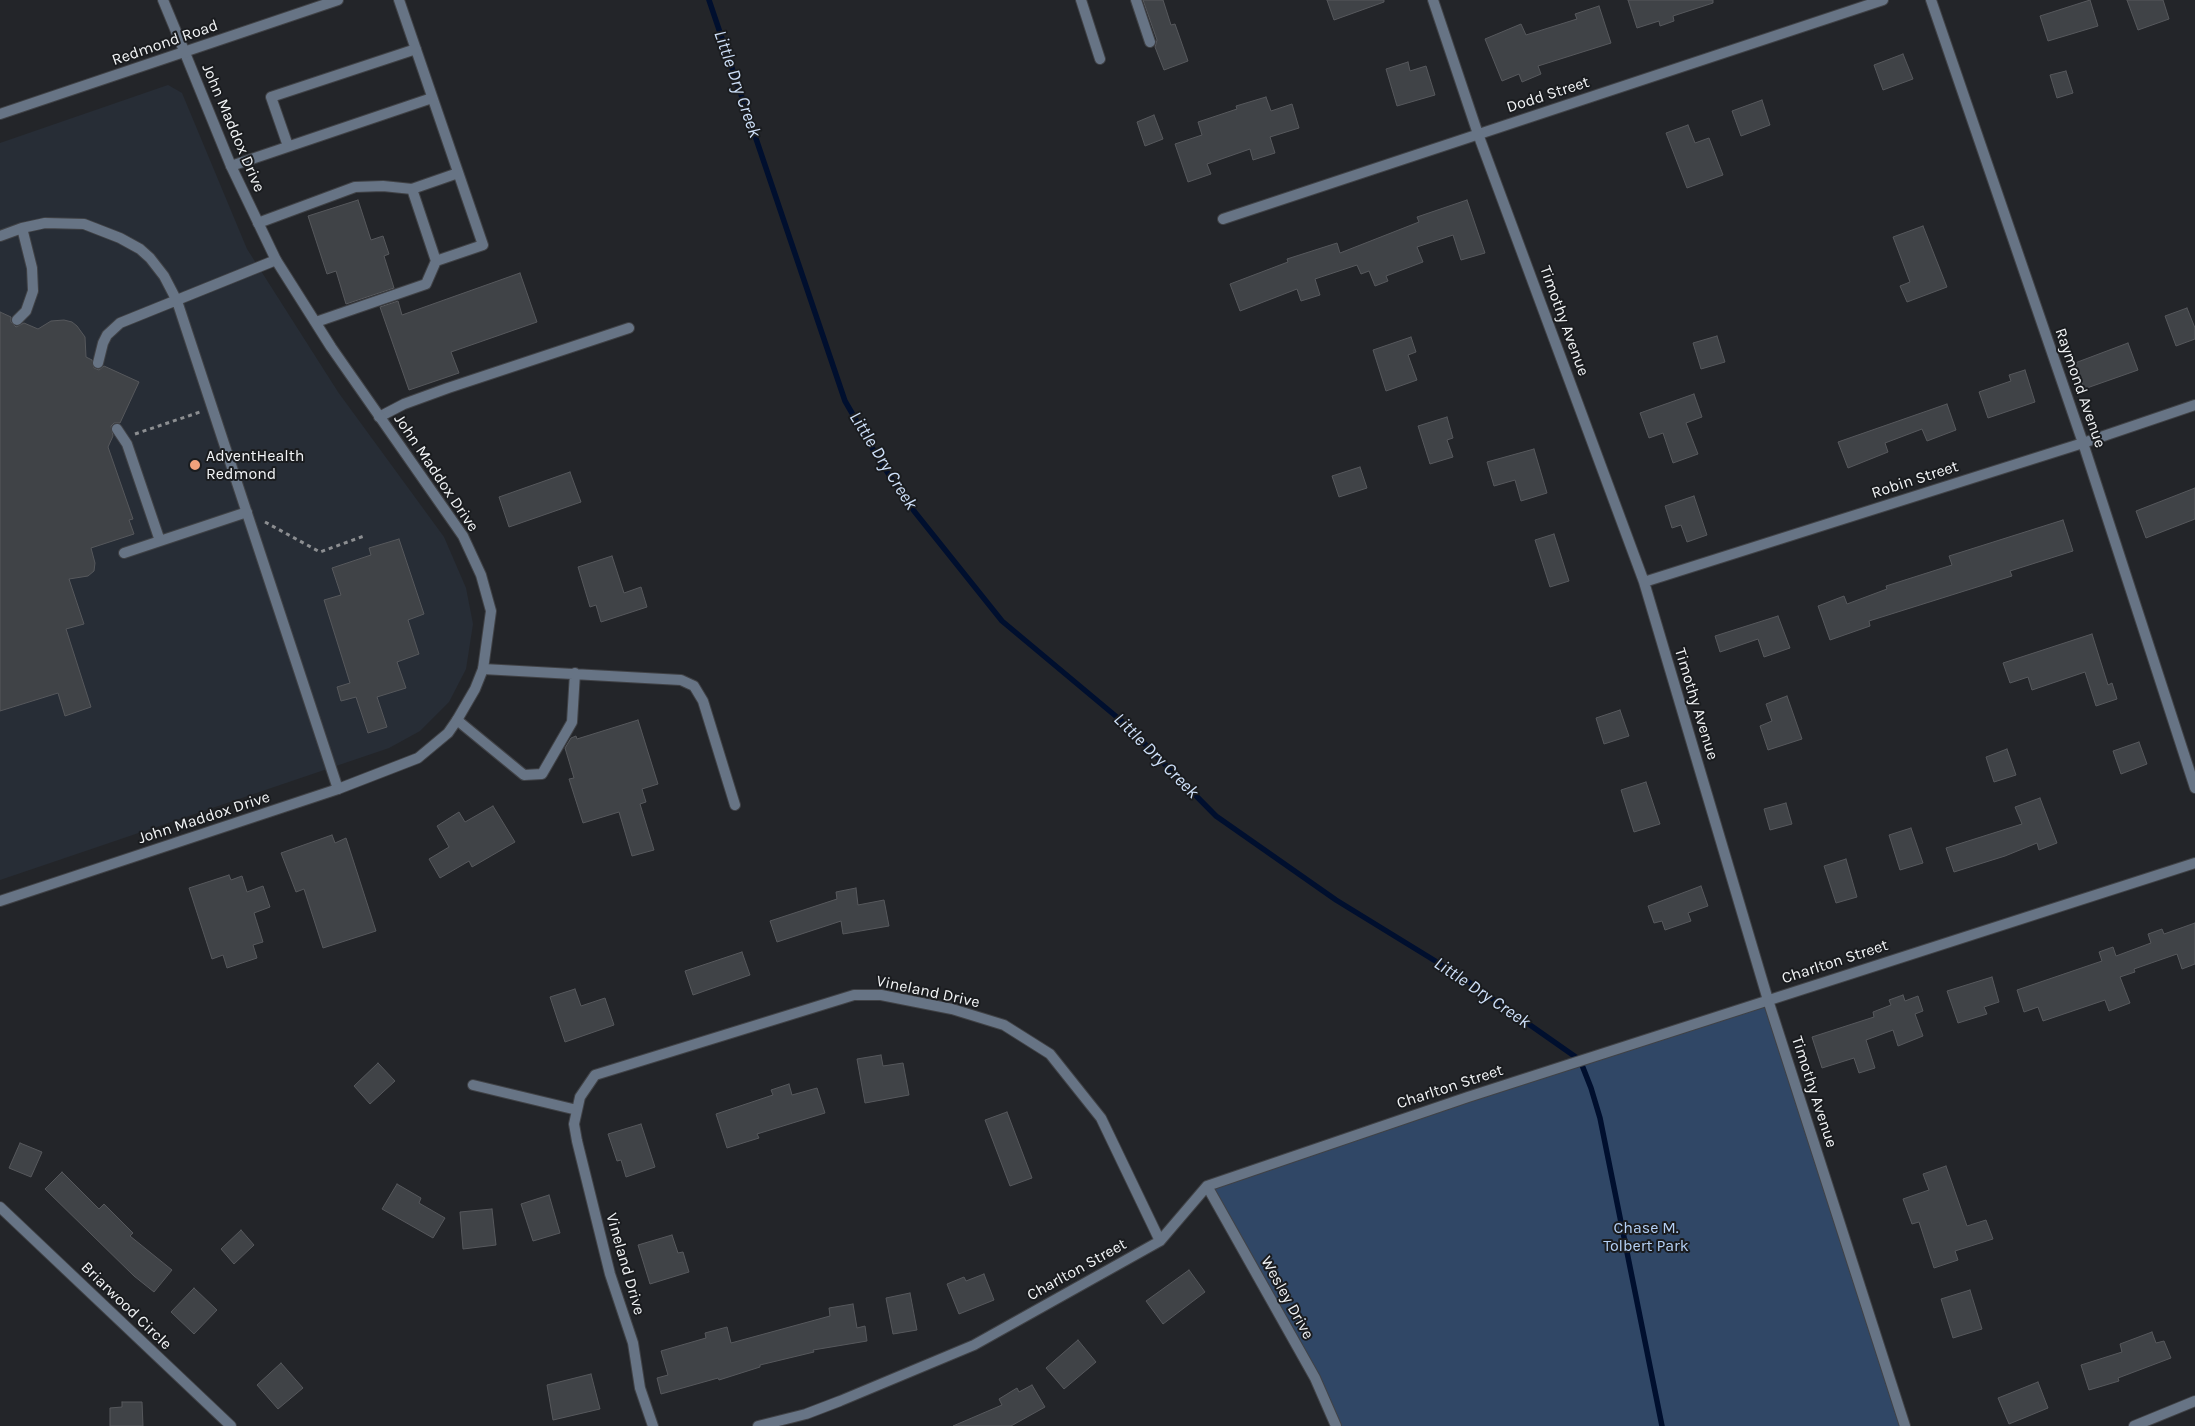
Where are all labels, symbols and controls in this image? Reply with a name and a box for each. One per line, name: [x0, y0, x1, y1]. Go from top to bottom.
street label: Redmond Road: [109, 16, 221, 70]
water label: Little Dry Creek: [709, 28, 765, 140]
street label: John Maddox Drive: [197, 61, 269, 195]
street label: Dodd Street: [1504, 73, 1592, 117]
street label: Timothy Avenue: [1535, 263, 1593, 379]
street label: Raymond Avenue: [2051, 326, 2109, 450]
water label: Little Dry Creek: [844, 408, 922, 514]
street label: John Maddox Drive: [390, 411, 482, 535]
place label: AdventHealth Redmond: [206, 446, 304, 484]
street label: Robin Street: [1869, 457, 1961, 503]
marker: AdventHealth Redmond: [188, 458, 202, 472]
street label: Timothy Avenue: [1670, 646, 1722, 762]
water label: Little Dry Creek: [1109, 709, 1203, 803]
street label: John Maddox Drive: [136, 788, 272, 848]
street label: Charlton Street: [1779, 936, 1891, 988]
water label: Little Dry Creek: [1430, 953, 1534, 1033]
street label: Vineland Drive: [875, 972, 981, 1012]
street label: Timothy Avenue: [1787, 1034, 1841, 1150]
street label: Charlton Street: [1394, 1061, 1506, 1113]
street label: Vineland Drive: [601, 1211, 649, 1317]
park label: Chase M. Tolbert Park: [1603, 1218, 1689, 1256]
street label: Charlton Street: [1024, 1235, 1130, 1305]
street label: Wesley Drive: [1256, 1253, 1318, 1343]
street label: Briarwood Circle: [77, 1258, 175, 1354]

